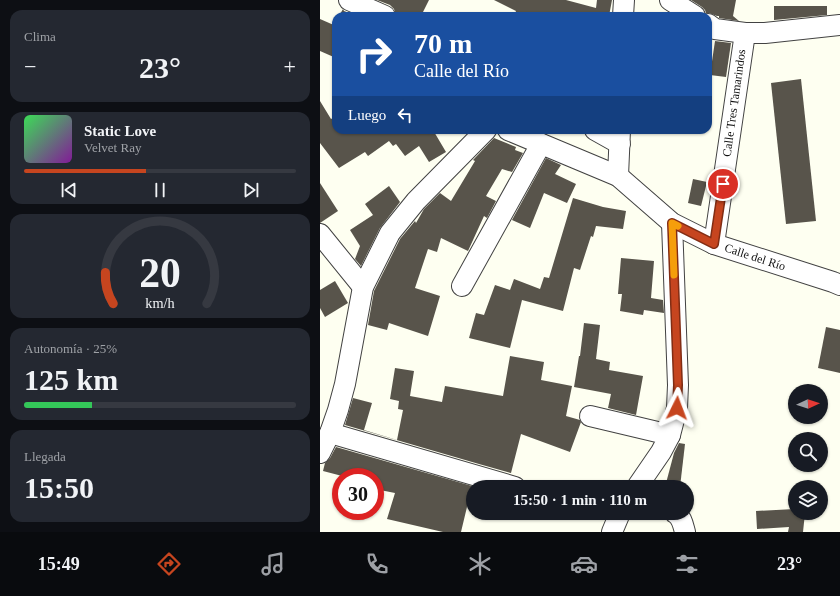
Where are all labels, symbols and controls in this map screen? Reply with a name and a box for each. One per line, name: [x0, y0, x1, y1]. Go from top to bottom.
icon: right: [348, 28, 400, 80]
text: 70 m: [414, 28, 472, 59]
text: Clima: [24, 29, 56, 44]
street label: Calle Tres Tamarindos: [720, 48, 749, 158]
text: 23°: [139, 51, 181, 84]
text: −: [24, 54, 36, 79]
text: +: [284, 54, 296, 79]
text: Calle del Río: [414, 61, 509, 81]
icon: left: [394, 104, 416, 126]
text: Luego: [348, 107, 386, 123]
text: Static Love: [84, 123, 156, 139]
text: Velvet Ray: [84, 140, 141, 155]
pin: [706, 167, 740, 201]
icon: arrive: [712, 173, 734, 195]
icon: previous: [58, 179, 80, 201]
icon: pause: [149, 179, 171, 201]
icon: next: [240, 179, 262, 201]
street label: Calle del Río: [723, 241, 787, 273]
text: 20: [139, 250, 181, 296]
text: km/h: [145, 295, 175, 311]
text: Autonomía · 25%: [24, 341, 117, 356]
text: 125 km: [24, 363, 118, 396]
north arrow: [788, 384, 828, 424]
map controls: [788, 384, 828, 520]
position arrow: [656, 387, 698, 429]
button: search: [788, 432, 828, 472]
text: Llegada: [24, 449, 66, 464]
speed limit sign: 30: [332, 468, 384, 520]
text: 15:50: [24, 471, 94, 504]
button: layers: [788, 480, 828, 520]
text: 15:50 · 1 min · 110 m: [513, 492, 647, 508]
icon: directions: [155, 550, 183, 578]
icon: music: [259, 550, 287, 578]
icon: phone: [363, 550, 391, 578]
icon: climate: [466, 550, 494, 578]
icon: car: [570, 550, 598, 578]
icon: filters: [673, 550, 701, 578]
text: 15:49: [38, 554, 80, 574]
text: 23°: [777, 554, 802, 574]

